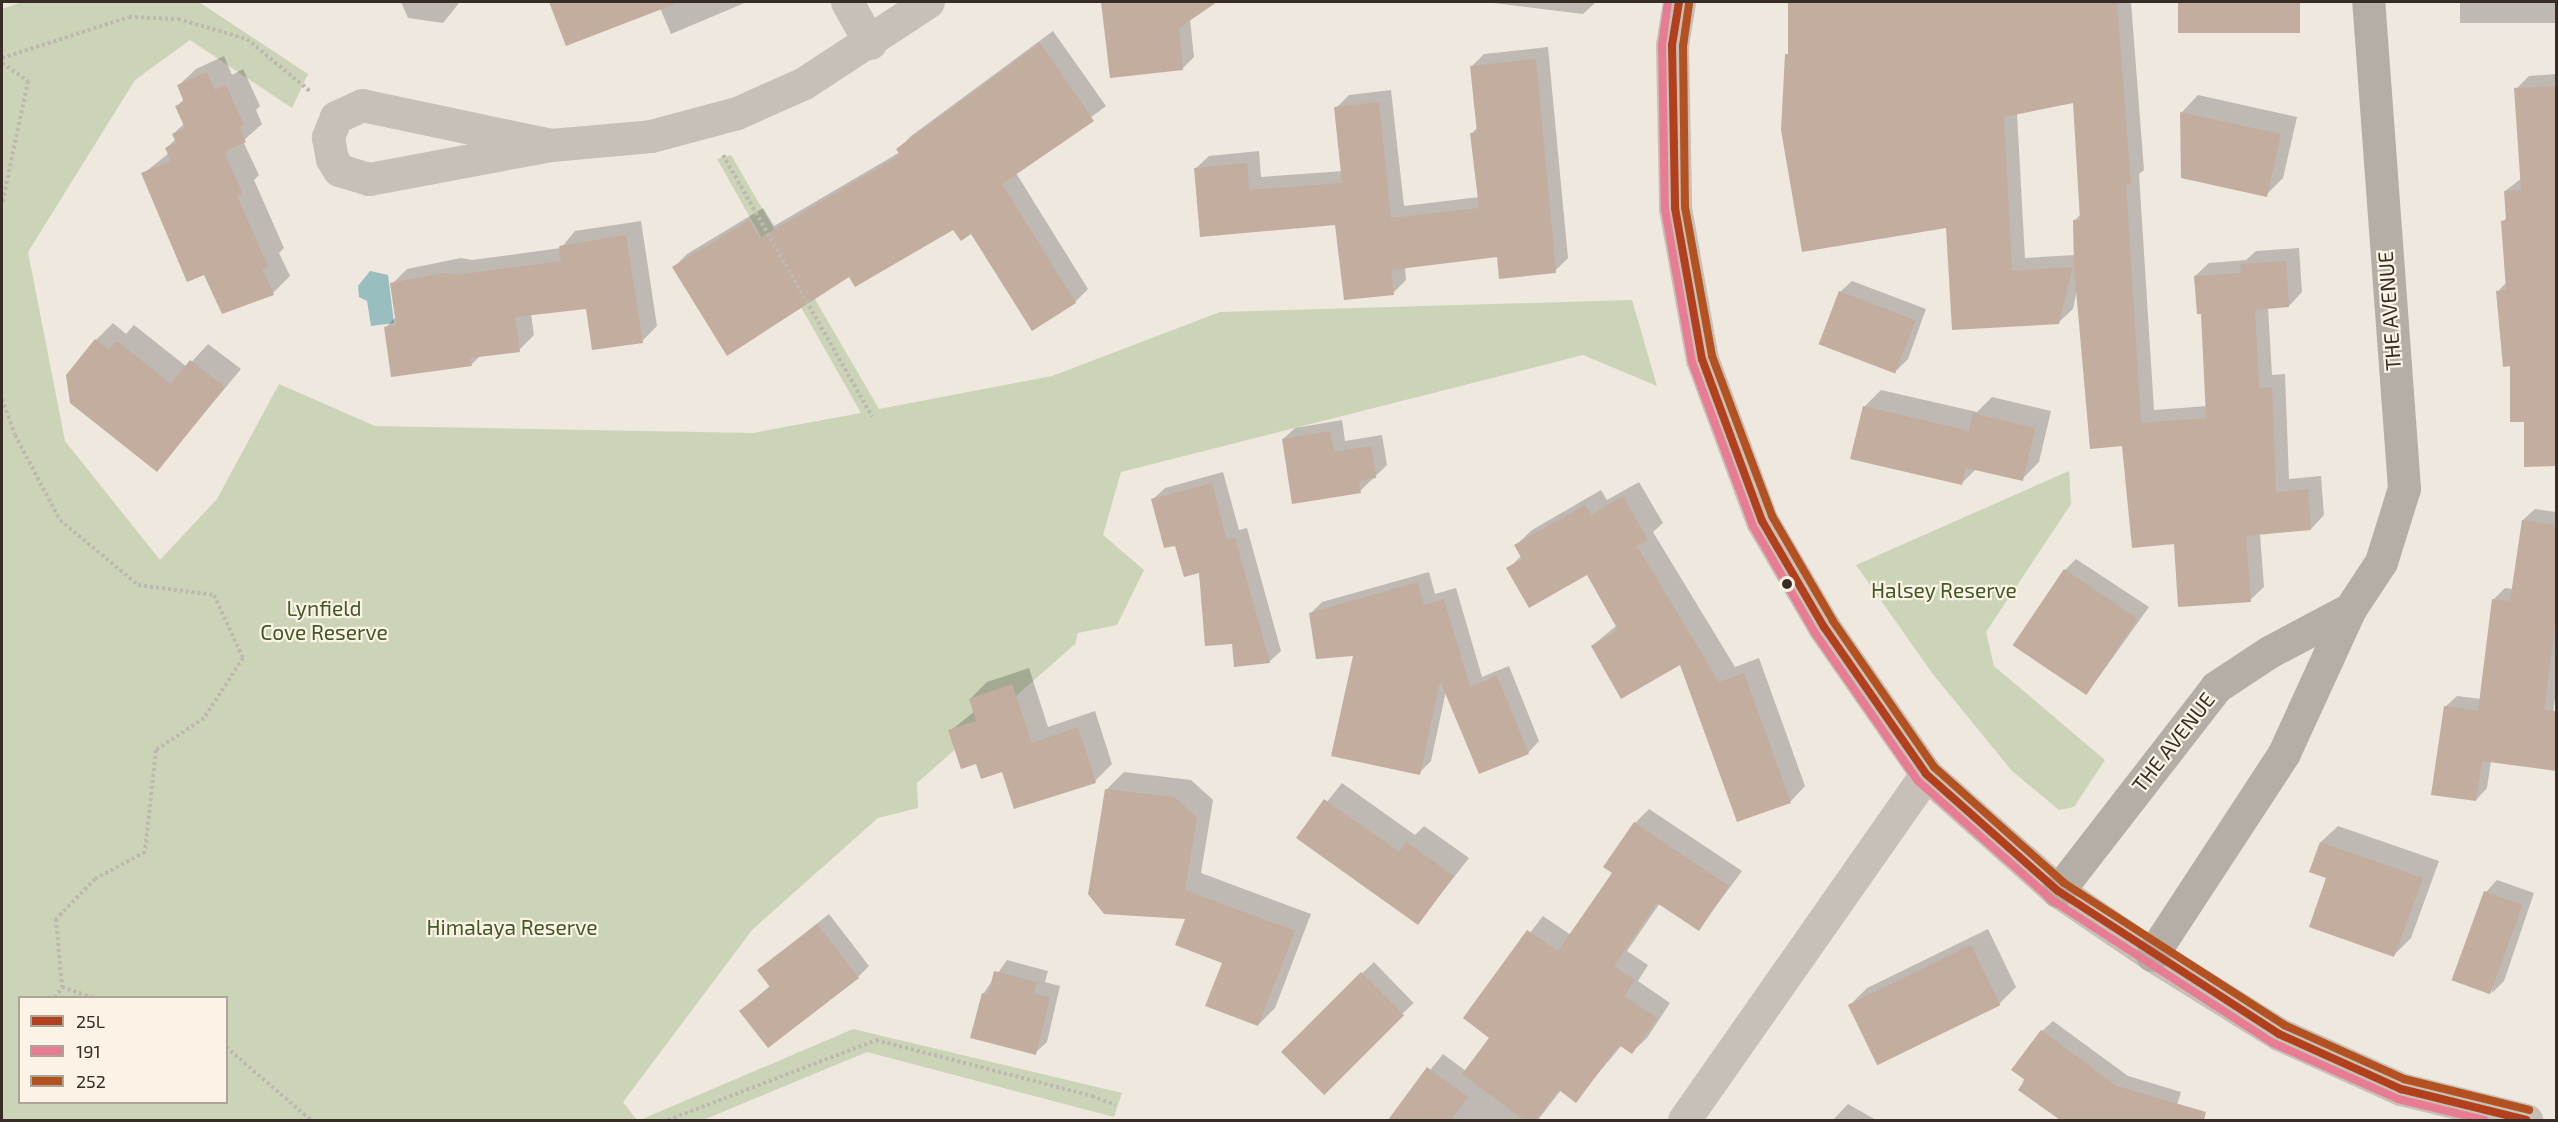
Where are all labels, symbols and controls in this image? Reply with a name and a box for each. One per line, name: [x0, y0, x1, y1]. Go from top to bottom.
street label: THE AVENUE: [2372, 250, 2406, 372]
park label: Halsey Reserve: [1871, 577, 2017, 603]
unlabelled marker: [1781, 578, 1793, 590]
park label: Lynfield Cove Reserve: [260, 595, 388, 645]
street label: THE AVENUE: [2126, 687, 2220, 797]
park label: Himalaya Reserve: [427, 914, 597, 940]
legend: [18, 996, 228, 1104]
text: 25L: [76, 1010, 105, 1032]
text: 191: [76, 1040, 101, 1062]
text: 252: [76, 1070, 106, 1092]

